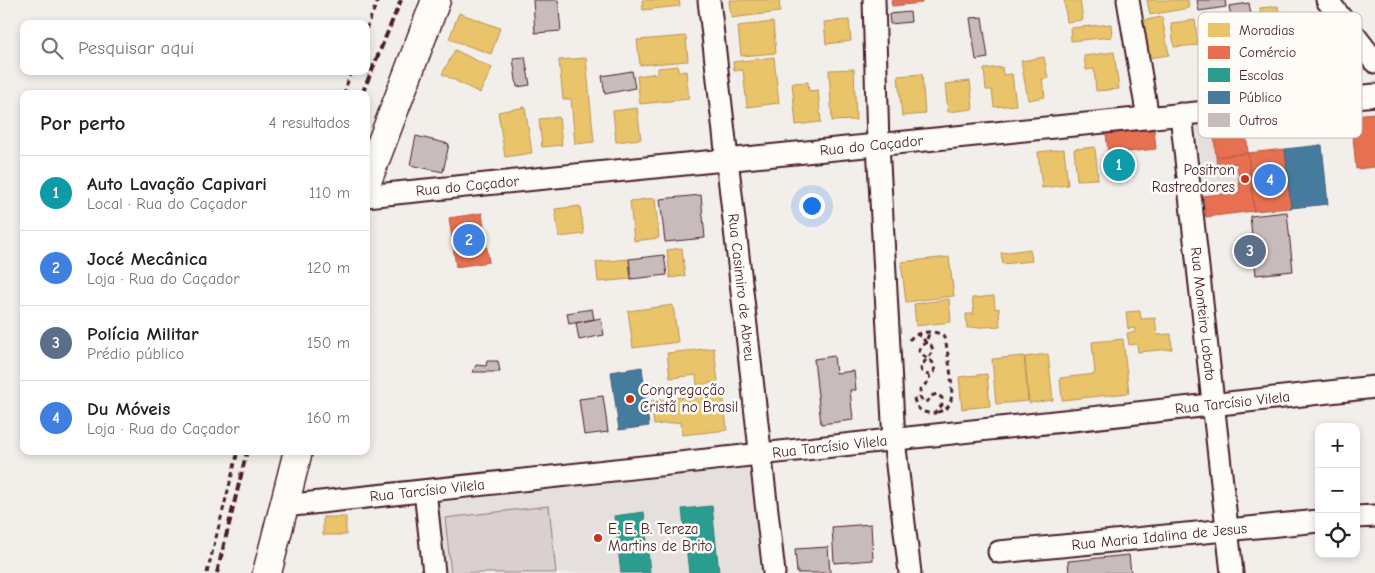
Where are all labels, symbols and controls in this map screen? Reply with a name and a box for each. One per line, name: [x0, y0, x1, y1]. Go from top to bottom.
legend: [1198, 12, 1362, 138]
search box: [20, 20, 370, 75]
text: Moradias: [1239, 22, 1294, 39]
icon: search: [38, 34, 66, 62]
text: Pesquisar aqui: [78, 37, 194, 59]
text: Comércio: [1239, 44, 1296, 61]
text: Escolas: [1239, 67, 1284, 84]
text: Público: [1239, 89, 1282, 106]
text: Por perto: [40, 111, 125, 135]
text: Outros: [1239, 112, 1278, 129]
text: 4 resultados: [269, 114, 350, 132]
street label: Rua do Caçador: [819, 131, 924, 160]
pin: 1: [1103, 146, 1135, 184]
place label: Positron Rastreadores: [1152, 161, 1235, 196]
pin: 4: [1254, 161, 1286, 199]
street label: Rua do Caçador: [415, 172, 520, 200]
text: Auto Lavação Capivari: [87, 173, 267, 195]
marker: Positron Rastreadores: [1239, 173, 1251, 185]
text: 1: [53, 184, 59, 202]
text: 110 m: [309, 184, 350, 202]
your location: [799, 193, 825, 219]
text: Local · Rua do Caçador: [87, 195, 247, 213]
street label: Rua Casimiro de Abreu: [724, 212, 759, 362]
pin: 2: [453, 221, 485, 259]
pin: 3: [1234, 232, 1266, 270]
street label: Rua Monteiro Lobato: [1187, 246, 1220, 382]
text: Jocé Mecânica: [87, 248, 208, 270]
text: 2: [52, 259, 60, 277]
text: 120 m: [307, 259, 350, 277]
text: Loja · Rua do Caçador: [87, 270, 240, 288]
text: Polícia Militar: [87, 323, 199, 345]
text: 3: [52, 334, 60, 352]
text: 150 m: [307, 334, 350, 352]
text: Prédio público: [87, 345, 184, 363]
place label: Congregação Cristã no Brasil: [640, 381, 738, 416]
street label: Rua Tarcísio Vilela: [1174, 387, 1291, 418]
marker: Congregação Cristã no Brasil: [624, 393, 636, 405]
text: Du Móveis: [87, 398, 170, 420]
text: 4: [52, 409, 60, 427]
text: 160 m: [307, 409, 350, 427]
text: Loja · Rua do Caçador: [87, 420, 240, 438]
map controls: [1315, 423, 1360, 558]
button: +: [1315, 423, 1360, 468]
street label: Rua Tarcísio Vilela: [771, 431, 888, 462]
button: −: [1315, 468, 1360, 513]
street label: Rua Tarcísio Vilela: [369, 475, 486, 506]
button: locate: [1315, 513, 1360, 558]
street label: Rua Maria Idalina de Jesus: [1071, 519, 1248, 554]
place label: E. E. B. Tereza Martins de Brito: [608, 520, 712, 555]
marker: E. E. B. Tereza Martins de Brito: [592, 532, 604, 544]

